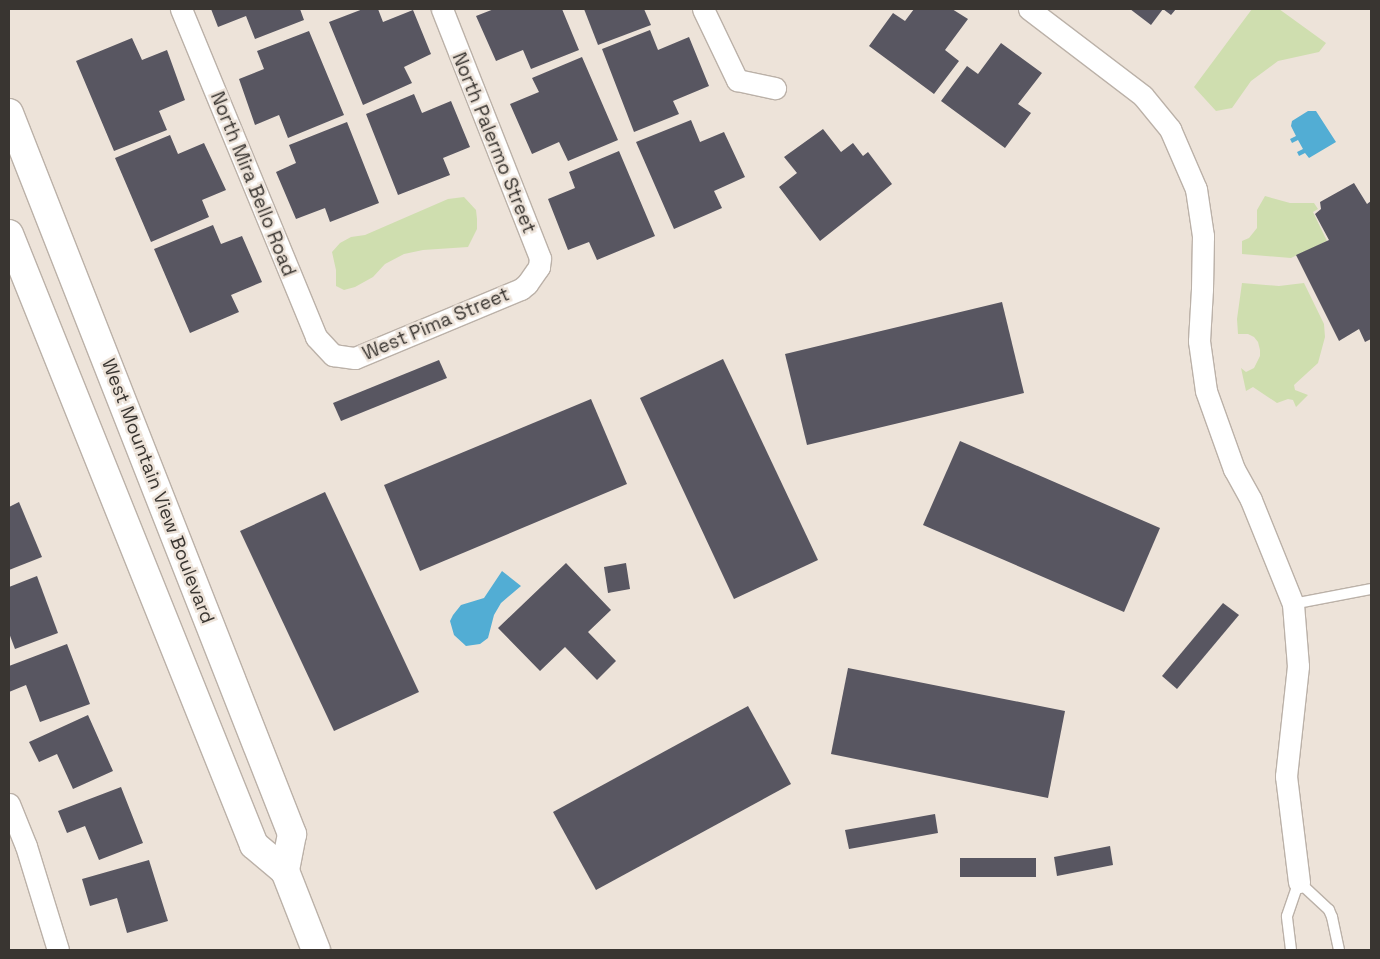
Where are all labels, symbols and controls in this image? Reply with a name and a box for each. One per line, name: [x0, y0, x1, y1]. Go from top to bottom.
street label: North Palermo Street: [447, 49, 541, 237]
street label: North Mira Bello Road: [206, 88, 300, 280]
street label: West Pima Street: [359, 283, 513, 365]
street label: West Mountain View Boulevard: [97, 355, 219, 627]

